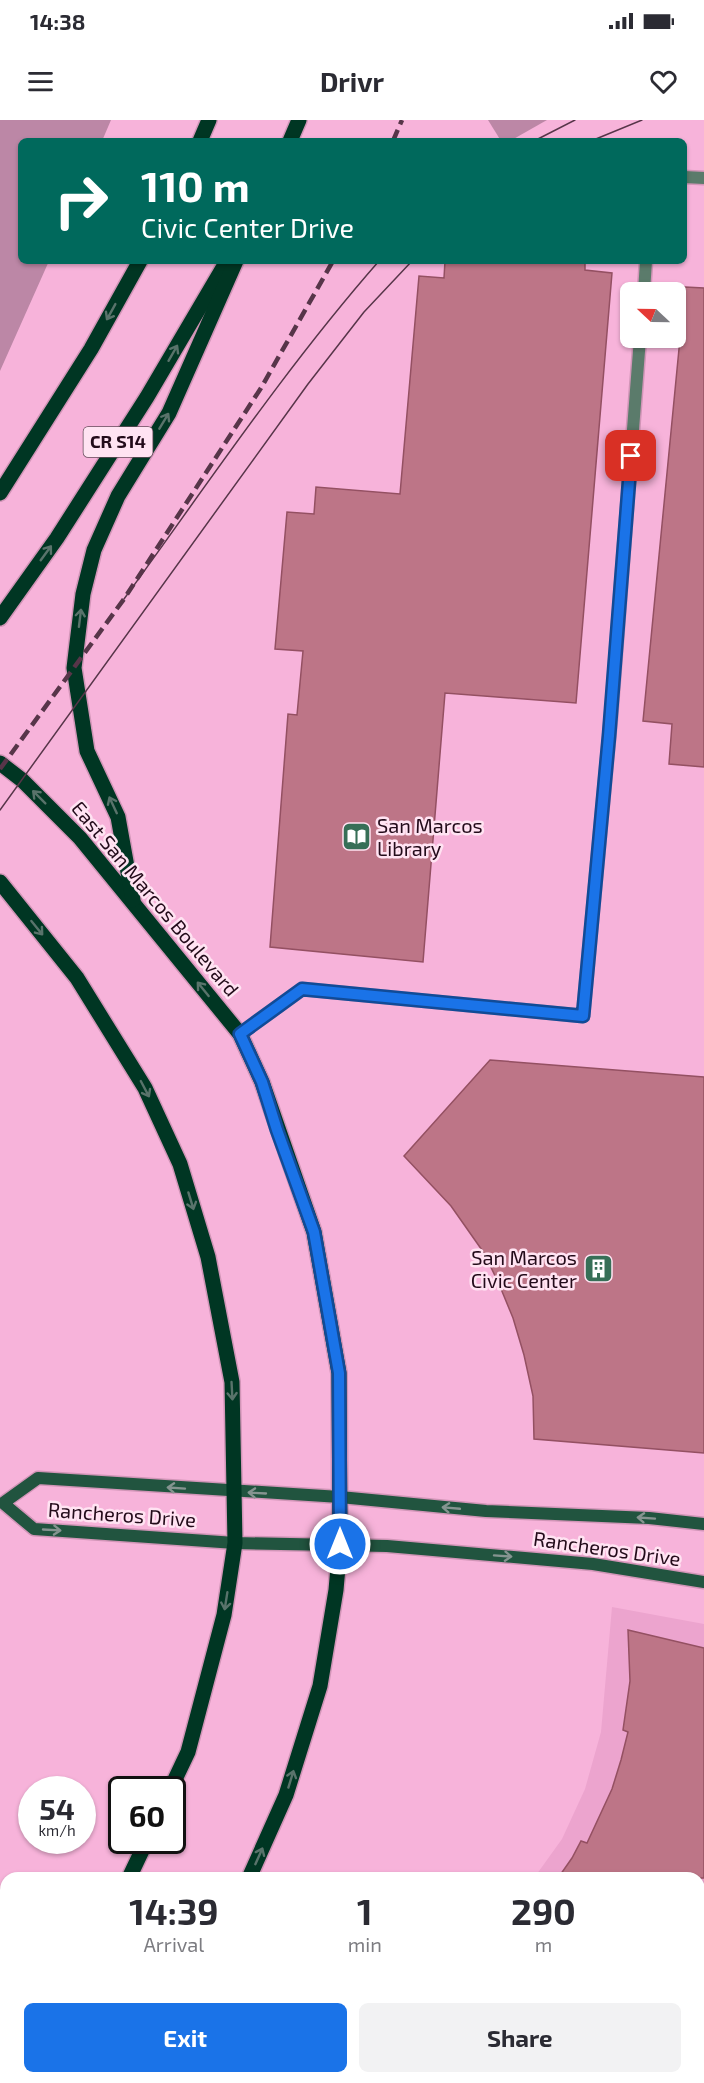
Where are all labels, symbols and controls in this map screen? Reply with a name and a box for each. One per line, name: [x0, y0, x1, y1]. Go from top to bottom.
text: 14:38: [30, 8, 85, 34]
icon: menu: [24, 65, 57, 98]
text: Drivr: [320, 65, 384, 97]
icon: heart: [647, 65, 680, 98]
text: 110 m: [141, 160, 250, 210]
icon: right: [42, 162, 120, 240]
text: Civic Center Drive: [141, 211, 354, 243]
north arrow: [620, 282, 686, 348]
map controls: [620, 282, 686, 348]
one-way arrow: [105, 303, 117, 320]
one-way arrow: [168, 345, 180, 362]
one-way arrow: [158, 413, 170, 430]
road number: CR S14: [84, 427, 152, 457]
pin: [605, 430, 656, 481]
icon: arrive: [614, 439, 647, 472]
one-way arrow: [40, 546, 52, 562]
one-way arrow: [75, 608, 86, 628]
one-way arrow: [32, 789, 47, 804]
street label: East San Marcos Boulevard: [67, 796, 244, 1001]
one-way arrow: [106, 797, 118, 815]
place label: San Marcos Library: [377, 813, 483, 860]
library icon: San Marcos Library: [340, 821, 372, 853]
one-way arrow: [30, 919, 43, 935]
one-way arrow: [196, 982, 210, 997]
one-way arrow: [139, 1080, 151, 1097]
one-way arrow: [186, 1191, 197, 1210]
place label: San Marcos Civic Center: [471, 1245, 577, 1292]
building icon: San Marcos Civic Center: [582, 1253, 614, 1285]
one-way arrow: [227, 1381, 238, 1401]
one-way arrow: [166, 1482, 186, 1493]
one-way arrow: [247, 1488, 267, 1499]
street label: Rancheros Drive: [47, 1497, 197, 1531]
one-way arrow: [442, 1502, 462, 1513]
position arrow: [308, 1512, 372, 1576]
one-way arrow: [636, 1512, 656, 1523]
one-way arrow: [41, 1525, 61, 1536]
street label: Rancheros Drive: [532, 1526, 682, 1570]
one-way arrow: [492, 1550, 512, 1561]
one-way arrow: [220, 1590, 231, 1610]
one-way arrow: [286, 1770, 297, 1789]
speed limit sign: 60: [108, 1776, 186, 1854]
text: 54: [39, 1790, 75, 1826]
text: km/h: [38, 1821, 76, 1839]
one-way arrow: [254, 1847, 265, 1865]
text: 14:39: [129, 1889, 219, 1932]
text: 1: [357, 1889, 373, 1932]
text: 290: [511, 1889, 576, 1932]
text: Arrival: [143, 1932, 204, 1956]
text: min: [348, 1932, 382, 1956]
text: m: [535, 1932, 552, 1956]
button: Exit: [24, 2003, 347, 2072]
button: Share: [359, 2003, 681, 2072]

